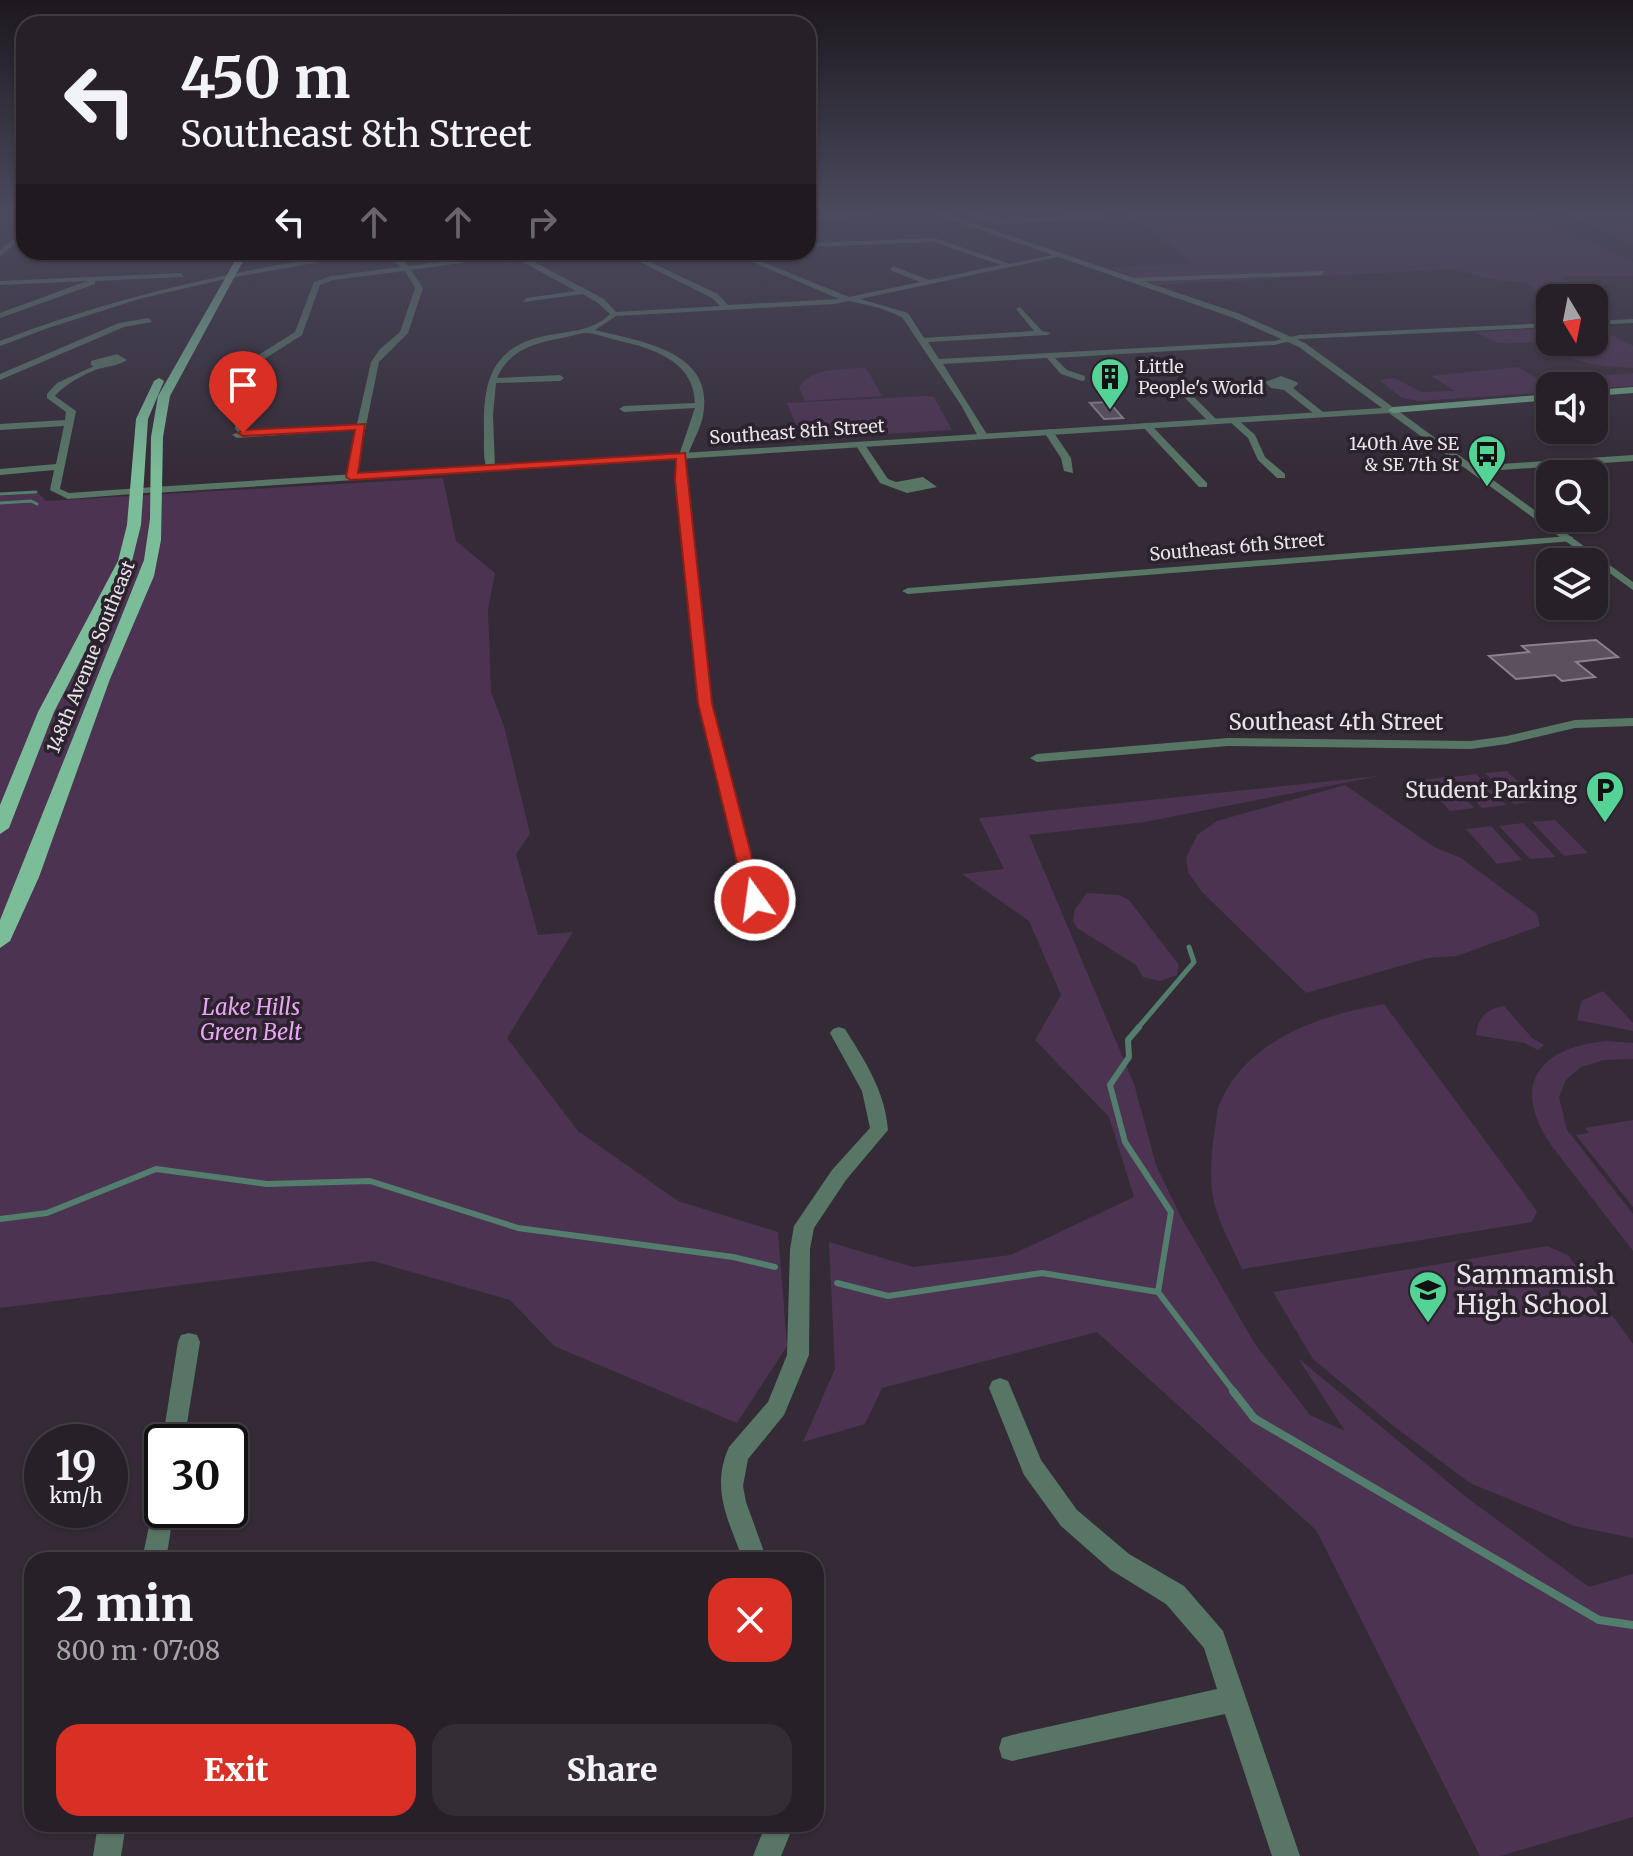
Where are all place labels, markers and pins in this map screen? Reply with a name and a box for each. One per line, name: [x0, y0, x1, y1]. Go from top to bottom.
pin: [209, 351, 277, 433]
place label: Little People's World: [1138, 355, 1264, 399]
building icon: Little People's World: [1089, 356, 1131, 411]
place label: 140th Ave SE & SE 7th St: [1349, 432, 1460, 476]
bus stop icon: 140th Ave SE & SE 7th St: [1466, 433, 1508, 488]
parking icon: Student Parking: [1584, 769, 1626, 824]
place label: Student Parking: [1405, 776, 1577, 804]
place label: Sammamish High School: [1456, 1258, 1615, 1321]
school or university icon: Sammamish High School: [1407, 1269, 1449, 1324]

